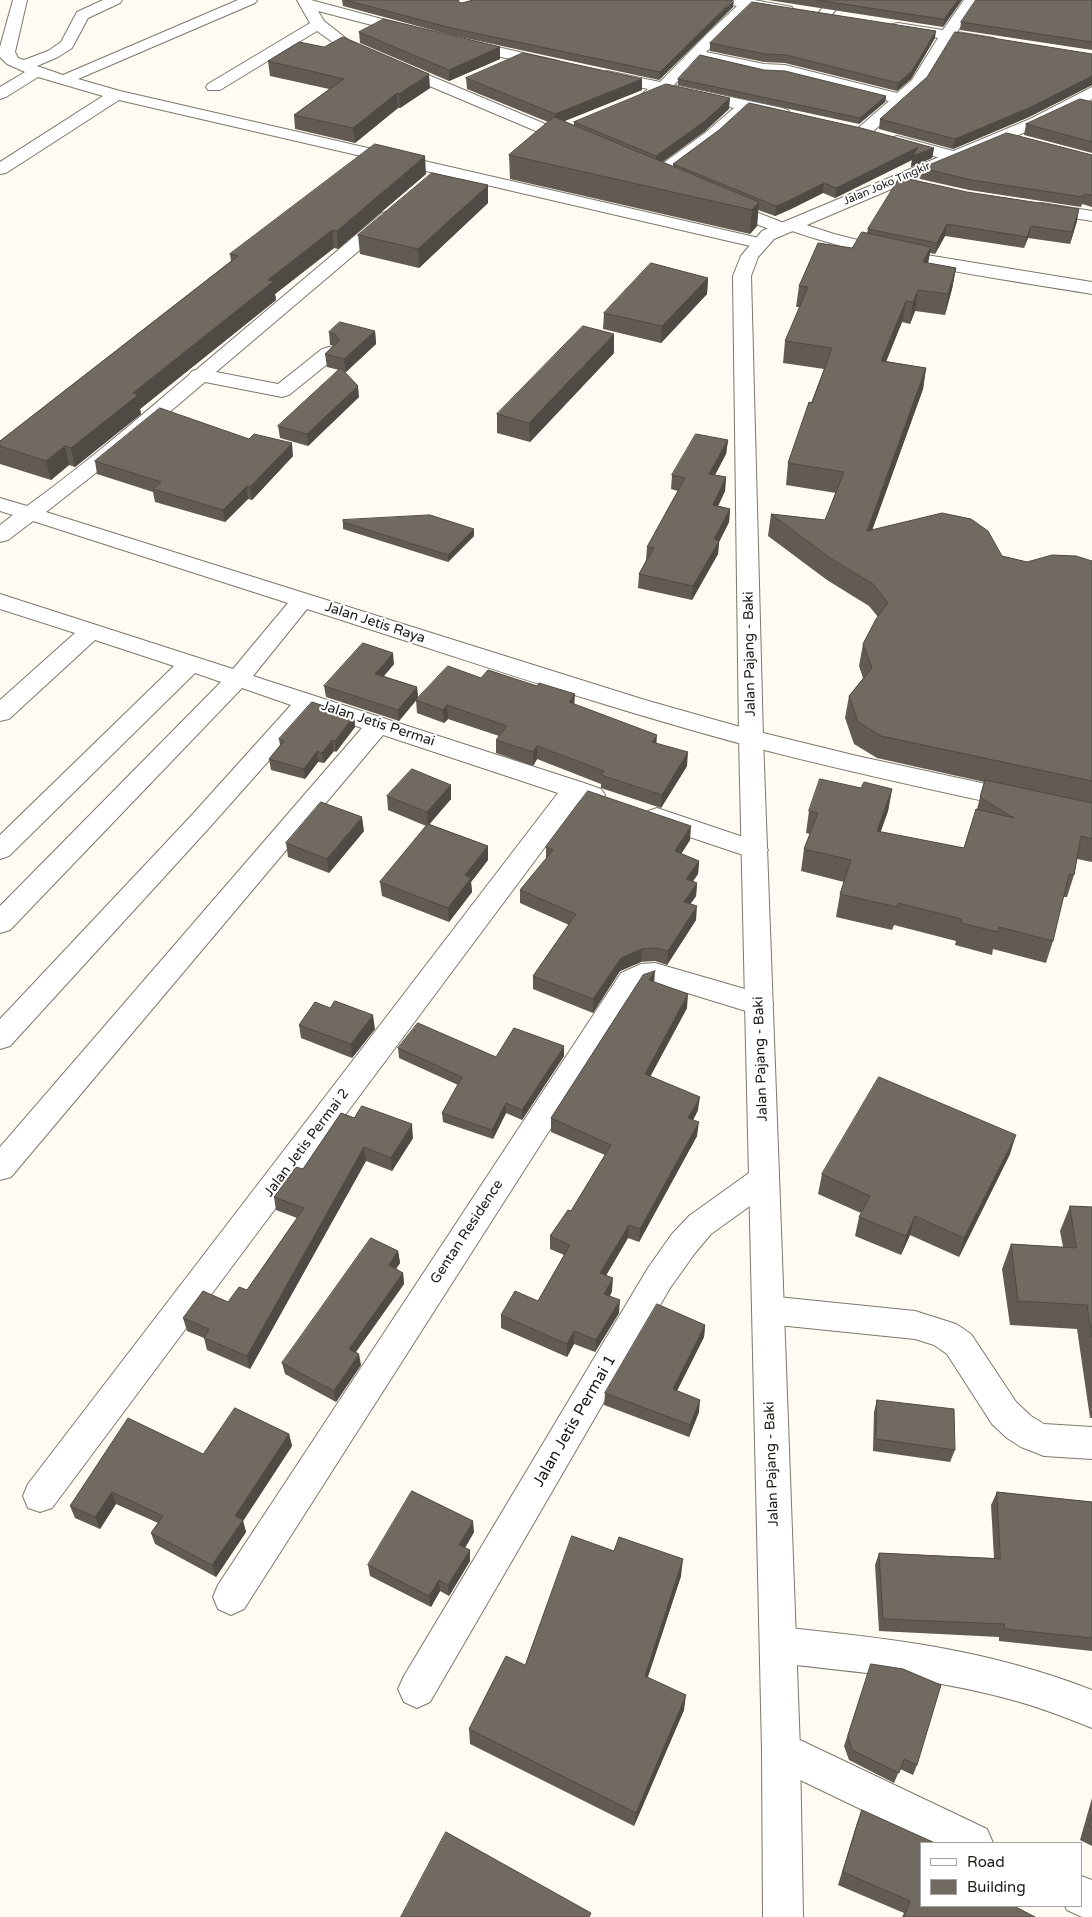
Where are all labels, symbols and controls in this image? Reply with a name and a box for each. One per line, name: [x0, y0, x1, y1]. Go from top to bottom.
street label: Jalan Joko Tingkir: [842, 160, 932, 208]
street label: Jalan Pajang - Baki: [741, 591, 759, 717]
street label: Jalan Jetis Raya: [323, 599, 427, 647]
street label: Jalan Jetis Permai: [319, 698, 437, 750]
street label: Jalan Pajang - Baki: [750, 996, 772, 1122]
street label: Jalan Jetis Permai 2: [261, 1086, 353, 1200]
street label: Gentan Residence: [427, 1177, 507, 1287]
street label: Jalan Jetis Permai 1: [529, 1352, 621, 1490]
street label: Jalan Pajang - Baki: [761, 1401, 783, 1527]
legend: [920, 1842, 1082, 1907]
text: Road: [967, 1853, 1005, 1871]
text: Building: [967, 1878, 1026, 1896]

